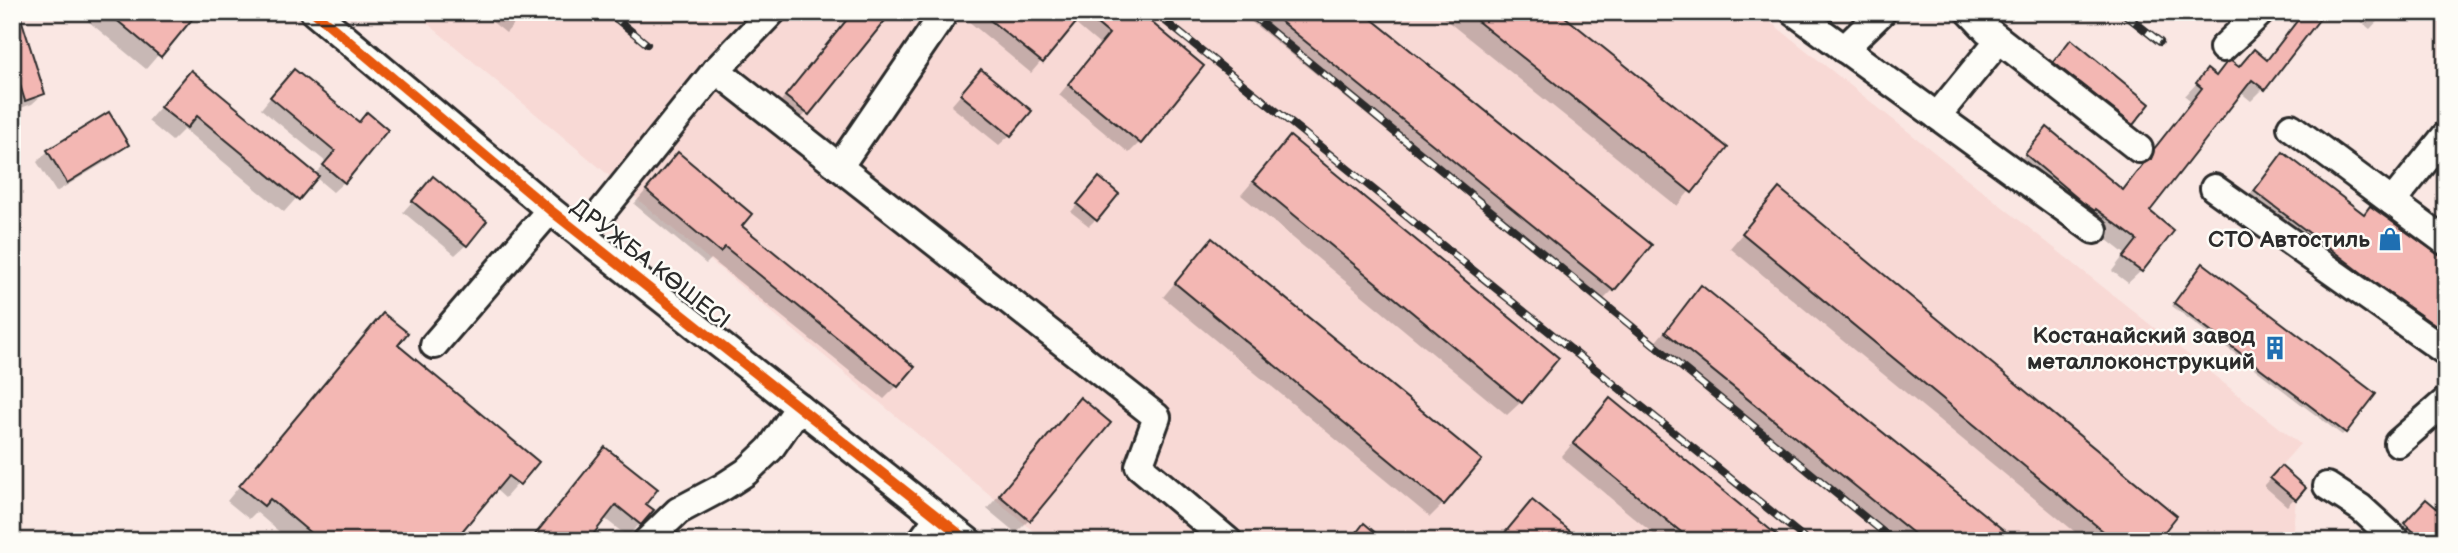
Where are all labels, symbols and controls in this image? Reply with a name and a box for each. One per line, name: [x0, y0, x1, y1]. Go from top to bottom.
street label: ДРУЖБА КӨШЕСІ: [565, 193, 736, 335]
shop icon: СТО Автостиль: [2376, 225, 2404, 253]
place label: СТО Автостиль: [2208, 226, 2370, 254]
place label: Костанайский завод металлоконструкций: [2027, 322, 2255, 376]
building icon: Костанайский завод металлоконструкций: [2261, 334, 2289, 362]

